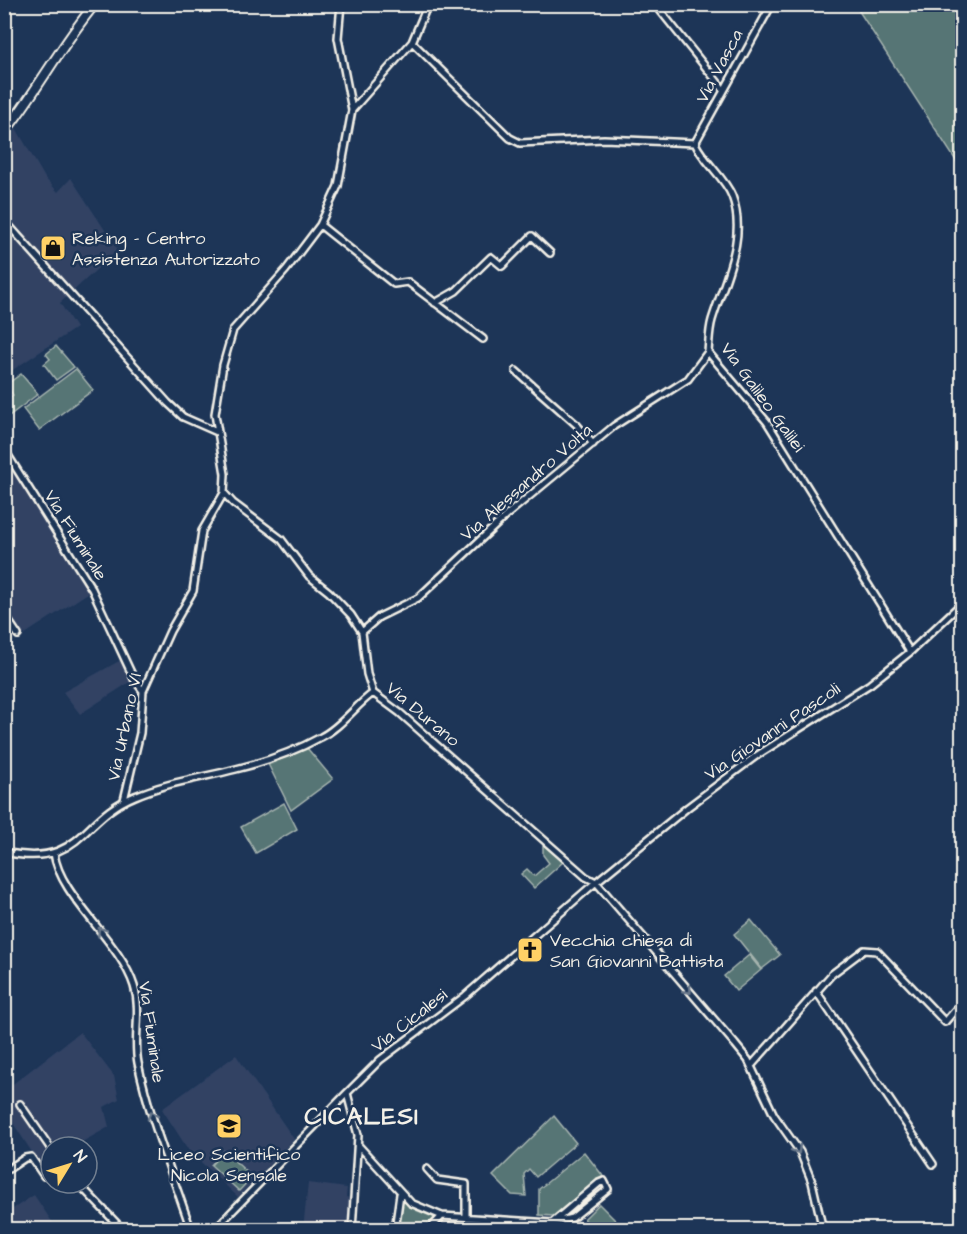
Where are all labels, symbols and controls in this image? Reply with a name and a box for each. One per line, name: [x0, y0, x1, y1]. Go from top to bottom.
street label: Via Vasca: [690, 25, 749, 108]
place label: Reking - Centro Assistenza Autorizzato: [72, 226, 260, 272]
shop icon: Reking - Centro Assistenza Autorizzato: [38, 233, 68, 263]
street label: Via Galileo Galilei: [714, 337, 811, 457]
street label: Via Alessandro Volta: [455, 418, 598, 547]
street label: Via Fiuminale: [38, 485, 113, 585]
street label: Via Urbano VI: [101, 671, 148, 784]
street label: Via Durano: [380, 676, 465, 753]
street label: Via Giovanni Pascoli: [699, 676, 845, 786]
one-way arrow: [97, 927, 108, 938]
place label: Vecchia chiesa di San Giovanni Battista: [550, 928, 723, 974]
church icon: Vecchia chiesa di San Giovanni Battista: [515, 935, 545, 965]
street label: Via Fiuminale: [132, 980, 171, 1085]
street label: Via Cicalesi: [366, 982, 453, 1058]
one-way arrow: [681, 983, 692, 994]
district label: CICALESI: [305, 1100, 419, 1134]
one-way arrow: [147, 1110, 159, 1121]
school or university icon: Liceo Scientifico Nicola Sensale: [214, 1111, 244, 1141]
north arrow: [39, 1135, 99, 1195]
place label: Liceo Scientifico Nicola Sensale: [158, 1142, 301, 1188]
one-way arrow: [790, 1144, 802, 1154]
text: N: [68, 1146, 92, 1167]

